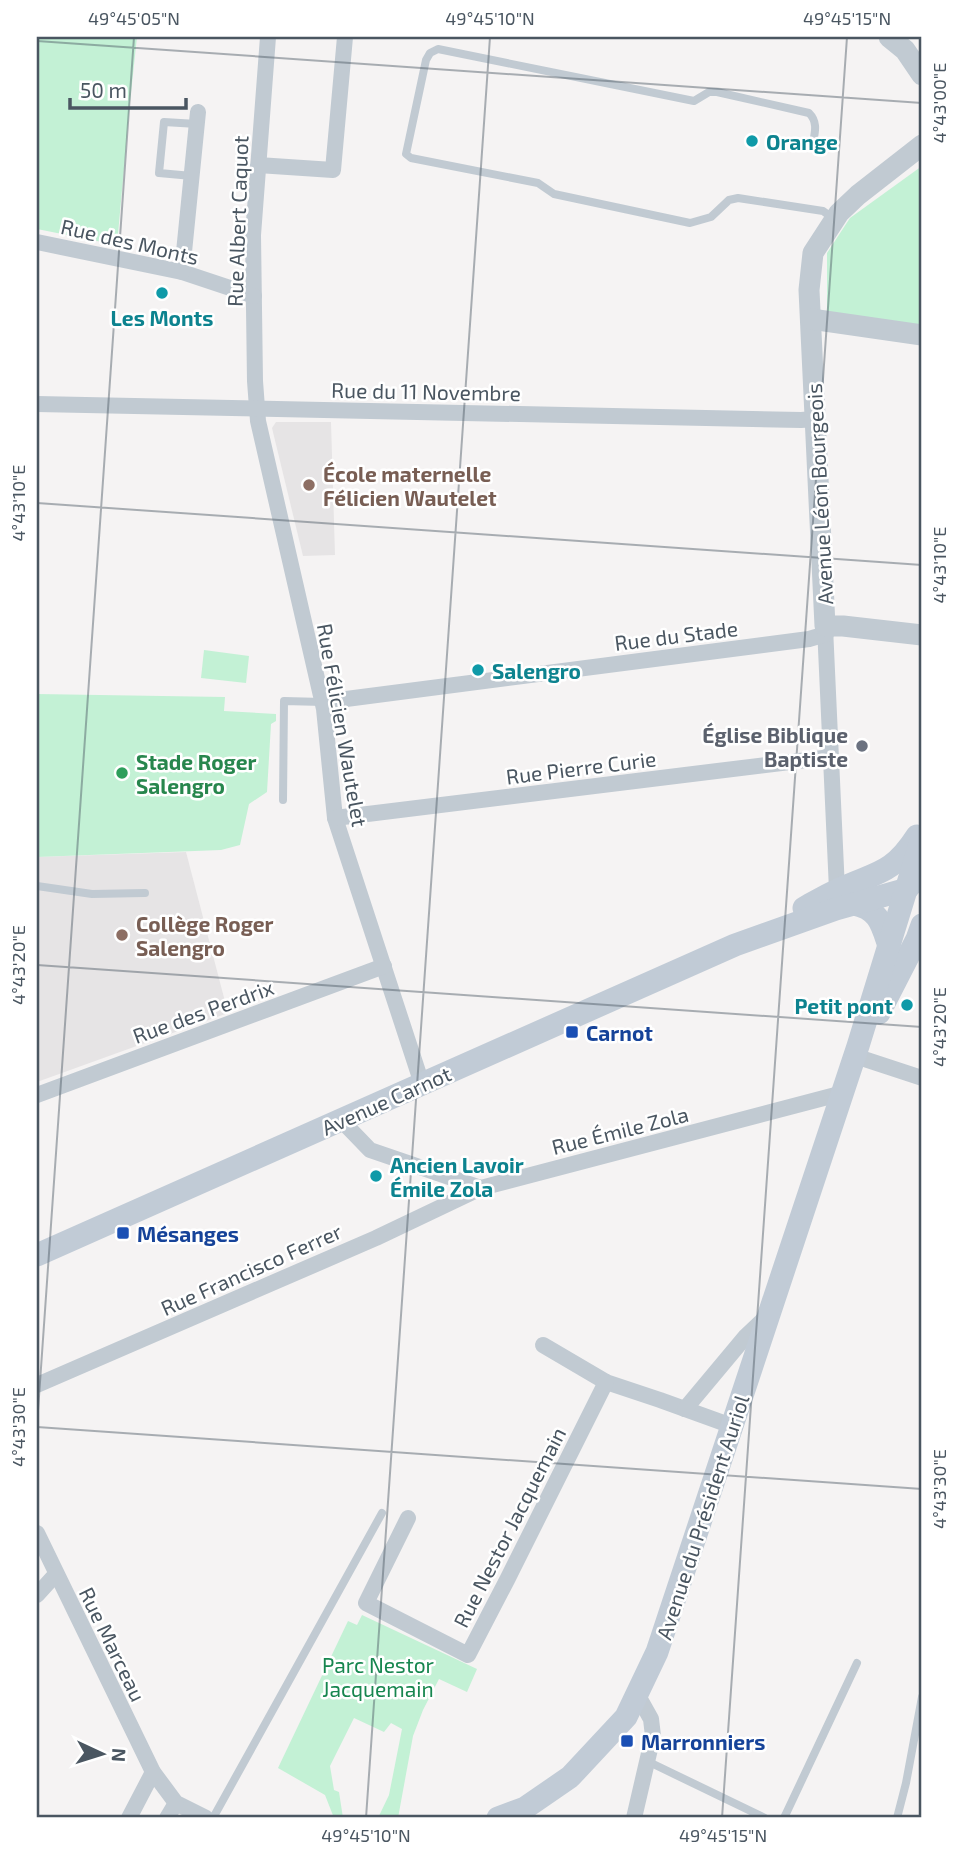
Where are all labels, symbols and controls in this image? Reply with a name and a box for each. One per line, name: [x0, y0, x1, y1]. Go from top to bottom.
text: 49°45'05"N: [88, 7, 180, 29]
text: 49°45'10"N: [445, 7, 535, 29]
text: 49°45'15"N: [803, 7, 891, 29]
text: 4°43'00"E: [928, 63, 950, 143]
scale bar: [70, 66, 186, 110]
text: 50 m: [80, 77, 127, 102]
place label: Orange: [766, 129, 838, 154]
marker: Orange: [744, 133, 760, 149]
street label: Rue Albert Caquot: [222, 135, 252, 307]
street label: Rue des Monts: [59, 213, 201, 269]
marker: Les Monts: [154, 285, 170, 301]
place label: Les Monts: [111, 305, 213, 330]
street label: Rue du 11 Novembre: [331, 377, 521, 405]
street label: Avenue Léon Bourgeois: [801, 383, 837, 605]
place label: École maternelle Félicien Wautelet: [323, 461, 497, 510]
text: 4°43'10"E: [7, 465, 29, 541]
marker: École maternelle Félicien Wautelet: [301, 477, 317, 493]
text: 4°43'10"E: [928, 527, 950, 603]
street label: Rue du Stade: [613, 615, 739, 655]
street label: Rue Félicien Wautelet: [313, 621, 373, 829]
place label: Salengro: [492, 658, 581, 683]
marker: Salengro: [470, 662, 486, 678]
place label: Église Biblique Baptiste: [702, 722, 848, 771]
marker: Église Biblique Baptiste: [854, 738, 870, 754]
street label: Rue Pierre Curie: [504, 745, 658, 789]
place label: Stade Roger Salengro: [136, 749, 257, 798]
marker: Stade Roger Salengro: [114, 765, 130, 781]
place label: Collège Roger Salengro: [136, 911, 274, 960]
text: 4°43'20"E: [7, 925, 29, 1005]
marker: Collège Roger Salengro: [114, 927, 130, 943]
street label: Rue des Perdrix: [129, 974, 277, 1048]
text: 4°43'20"E: [928, 987, 950, 1067]
place label: Petit pont: [794, 993, 893, 1018]
marker: Petit pont: [899, 997, 915, 1013]
place label: Carnot: [586, 1020, 653, 1045]
marker: Carnot: [564, 1024, 580, 1040]
street label: Avenue Carnot: [317, 1060, 455, 1140]
street label: Rue Émile Zola: [549, 1101, 691, 1159]
place label: Ancien Lavoir Émile Zola: [390, 1152, 524, 1201]
marker: Ancien Lavoir Émile Zola: [368, 1168, 384, 1184]
street label: Rue Francisco Ferrer: [157, 1218, 346, 1320]
place label: Mésanges: [137, 1221, 239, 1246]
marker: Mésanges: [115, 1225, 131, 1241]
text: 4°43'30"E: [7, 1387, 29, 1467]
street label: Avenue du Président Auriol: [651, 1391, 754, 1643]
street label: Rue Nestor Jacquemain: [448, 1423, 570, 1631]
text: 4°43'30"E: [928, 1449, 950, 1529]
street label: Rue Marceau: [75, 1583, 151, 1705]
park label: Parc Nestor Jacquemain: [322, 1652, 435, 1701]
north arrow: [66, 1718, 136, 1788]
place label: Marronniers: [641, 1729, 765, 1754]
marker: Marronniers: [619, 1733, 635, 1749]
text: N: [108, 1748, 131, 1763]
text: 49°45'10"N: [321, 1824, 411, 1846]
text: 49°45'15"N: [679, 1824, 767, 1846]

